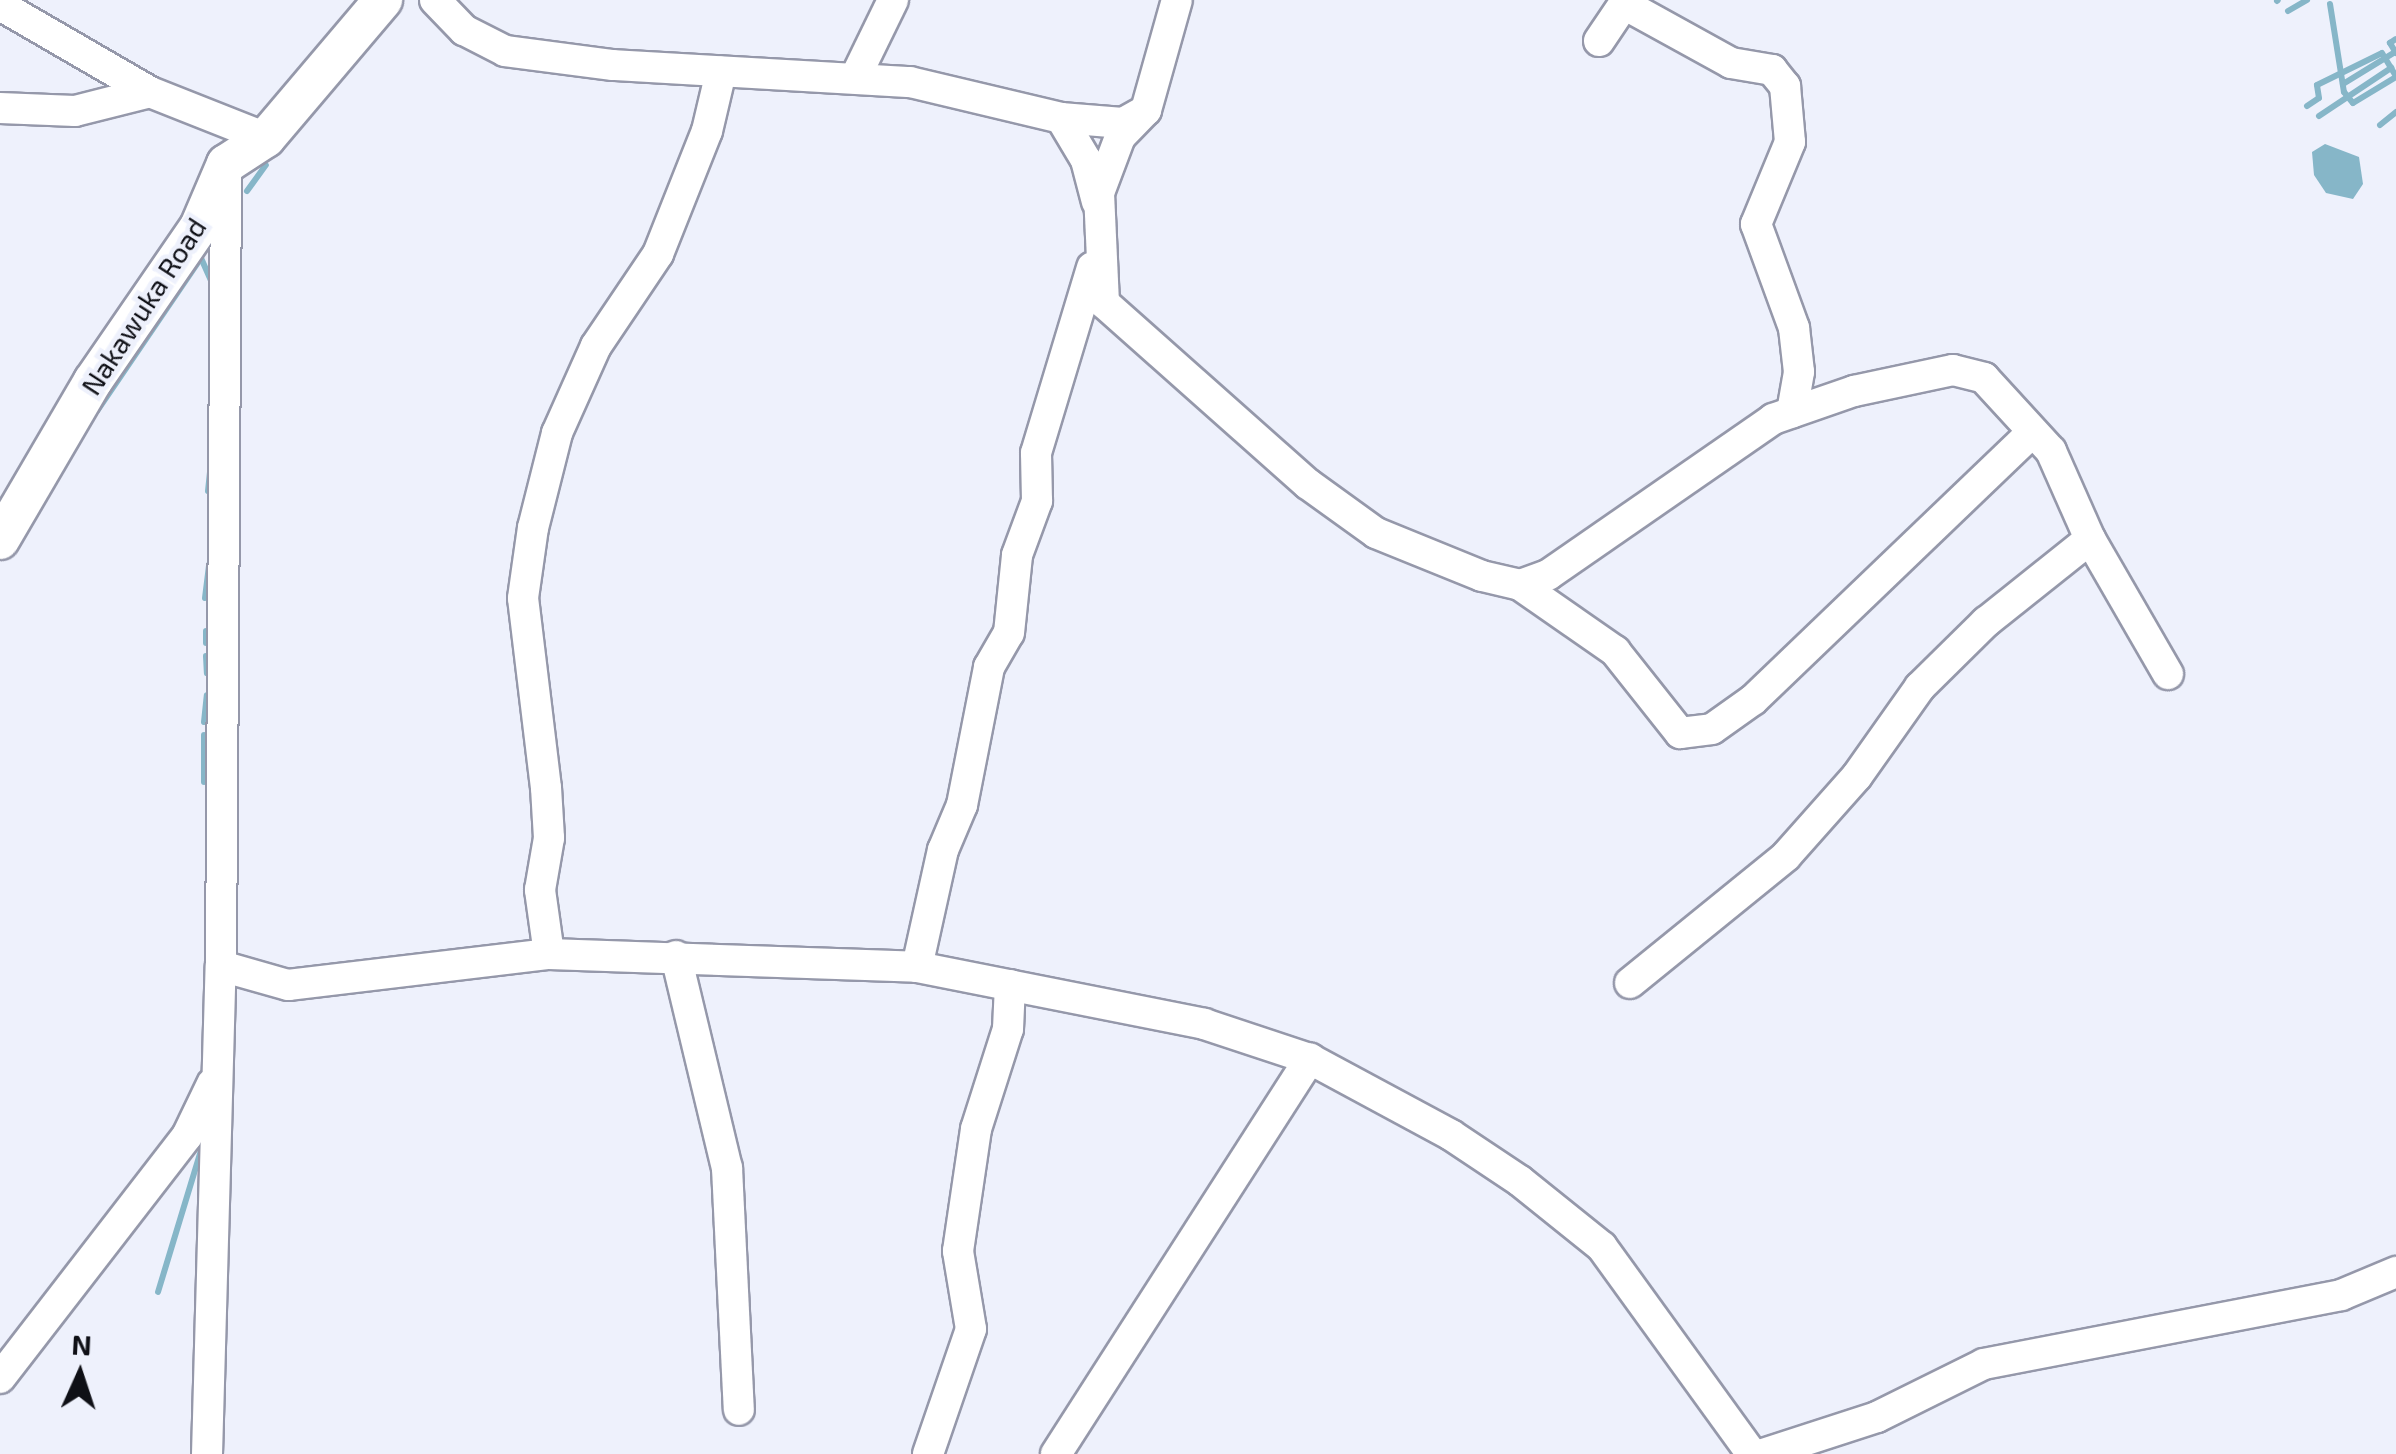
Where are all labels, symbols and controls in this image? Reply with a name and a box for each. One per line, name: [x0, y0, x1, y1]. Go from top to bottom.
street label: Nakawuka Road: [73, 211, 213, 401]
north arrow: [30, 1324, 130, 1424]
text: N: [71, 1327, 93, 1362]

